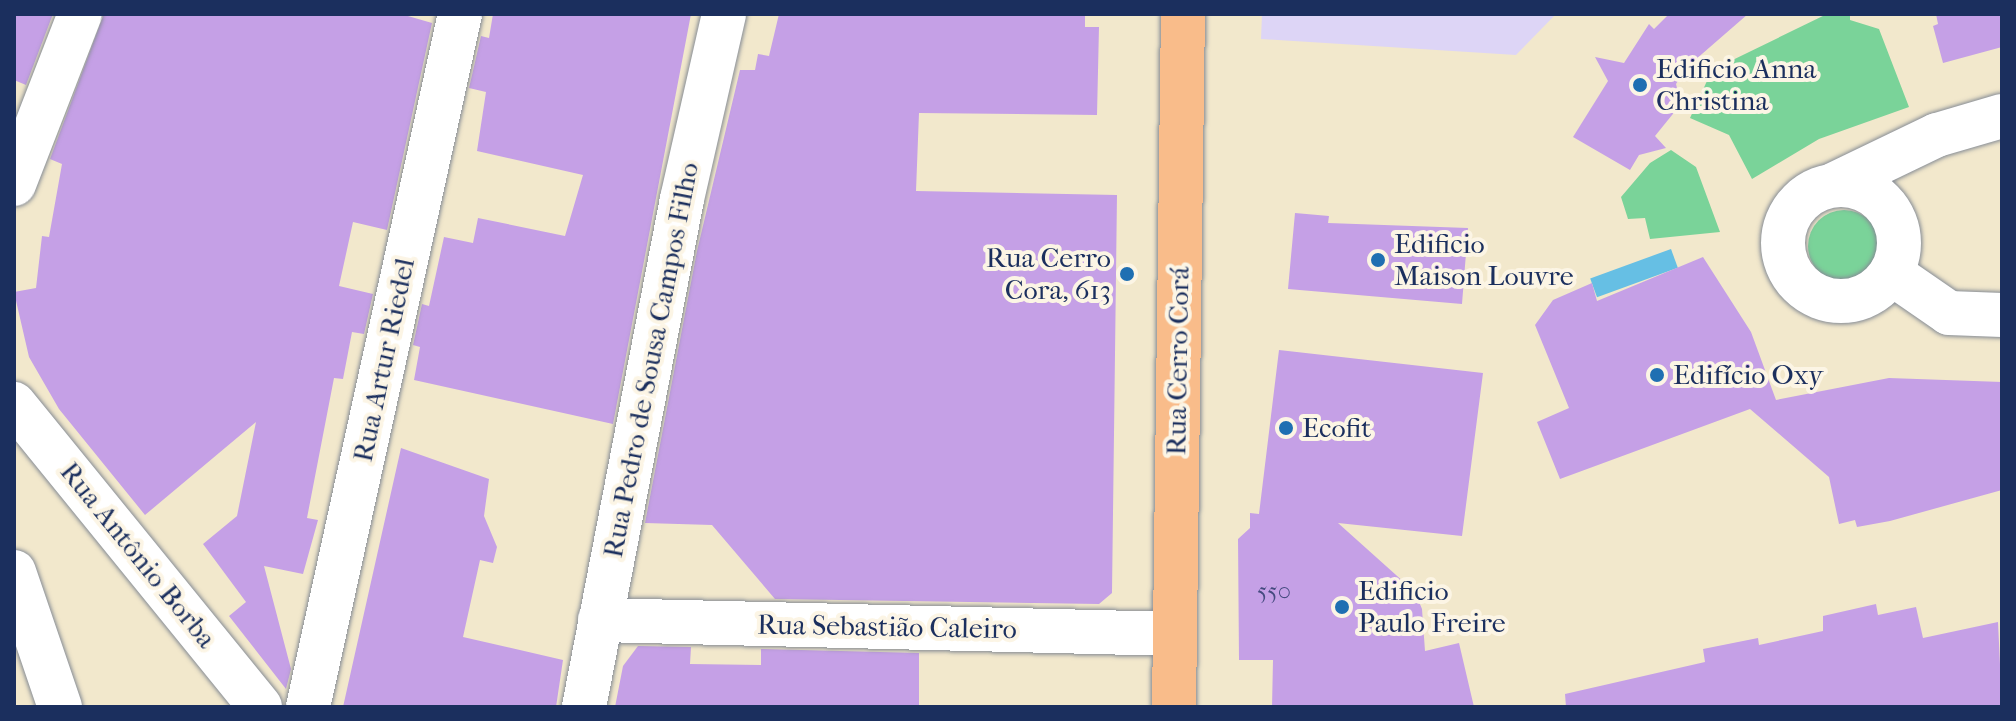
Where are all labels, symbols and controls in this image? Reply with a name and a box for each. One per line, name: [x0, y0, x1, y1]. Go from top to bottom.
place label: Edificio Anna Christina: [1656, 52, 1816, 118]
marker: Edificio Anna Christina: [1631, 76, 1649, 94]
street label: Rua Pedro de Sousa Campos Filho: [596, 159, 706, 561]
place label: Edificio Maison Louvre: [1394, 227, 1574, 293]
place label: Rua Cerro Cora, 613: [986, 241, 1111, 307]
marker: Edificio Maison Louvre: [1369, 251, 1387, 269]
street label: Rua Artur Riedel: [346, 255, 422, 465]
marker: Rua Cerro Cora, 613: [1118, 265, 1136, 283]
street label: Rua Cerro Corá: [1160, 266, 1196, 456]
place label: Edifício Oxy: [1673, 358, 1823, 392]
marker: Edifício Oxy: [1648, 366, 1666, 384]
place label: Ecofit: [1302, 411, 1371, 445]
marker: Ecofit: [1277, 419, 1295, 437]
street label: Rua Antônio Borba: [53, 455, 223, 655]
place label: Edificio Paulo Freire: [1358, 574, 1506, 640]
house number: 550: [1257, 578, 1291, 606]
marker: Edificio Paulo Freire: [1333, 598, 1351, 616]
street label: Rua Sebastião Caleiro: [757, 608, 1017, 646]

